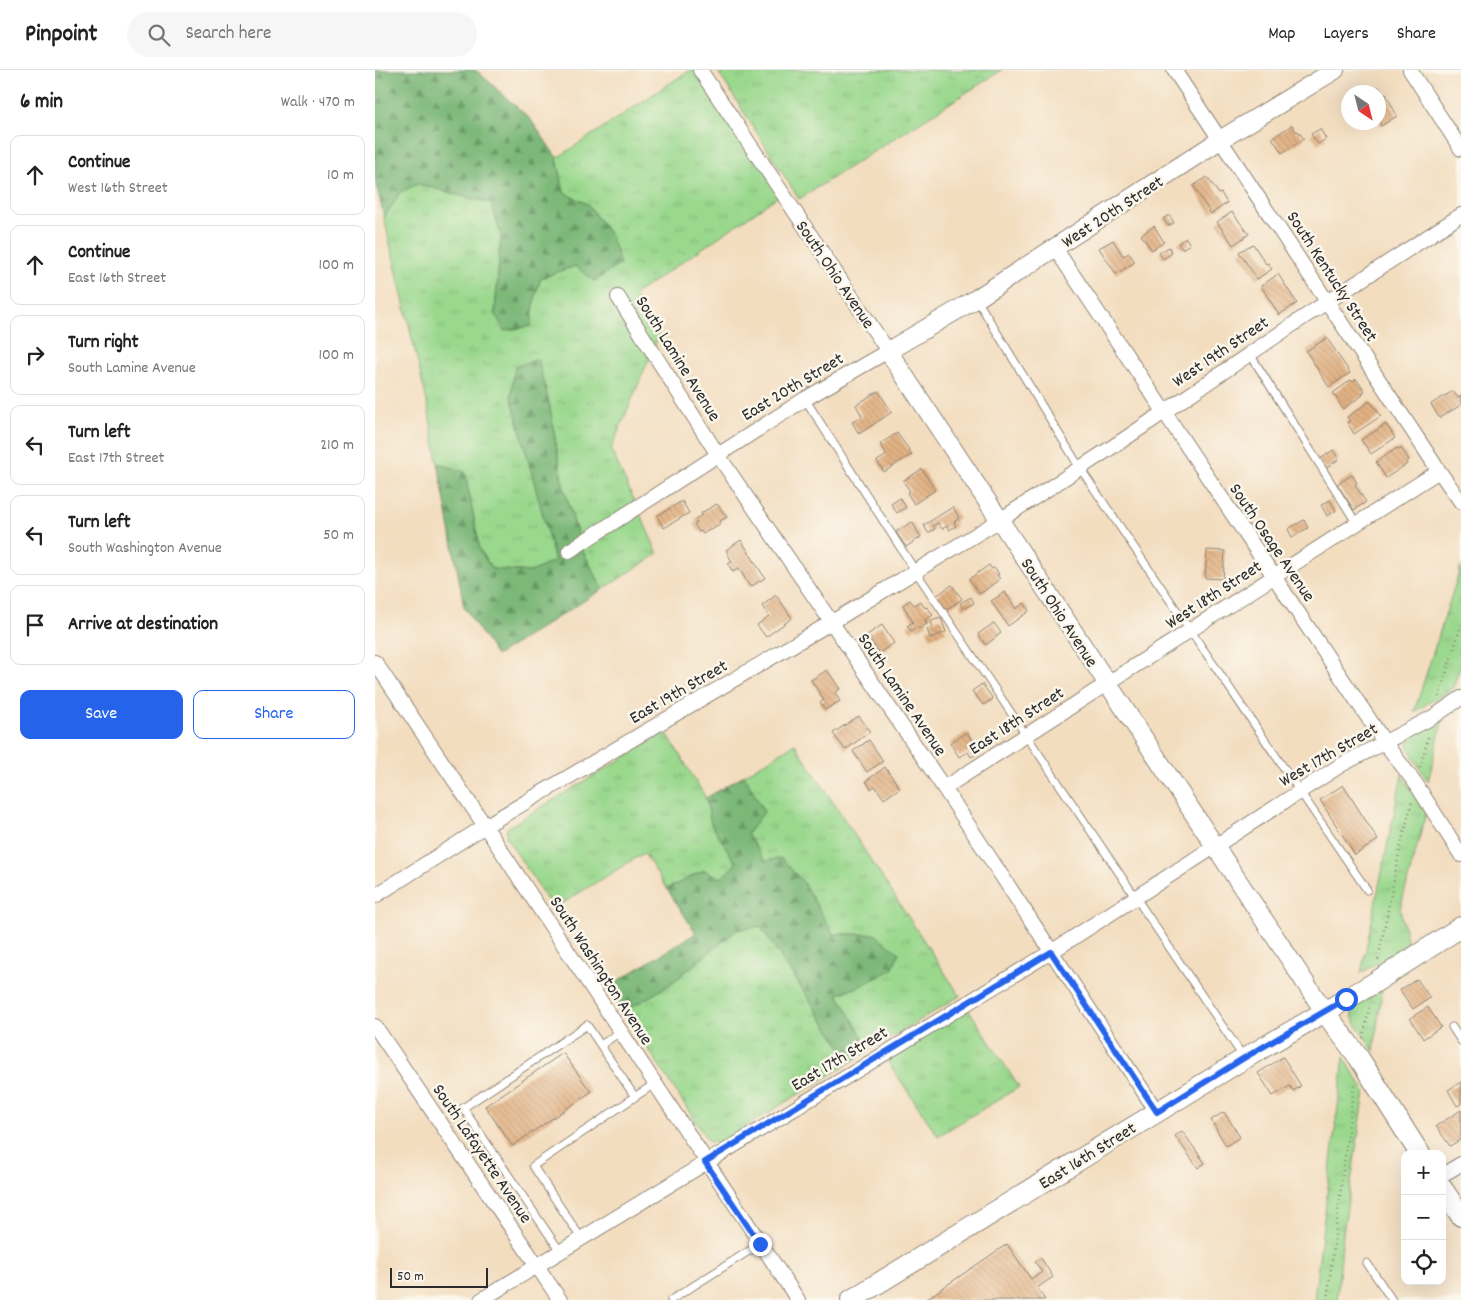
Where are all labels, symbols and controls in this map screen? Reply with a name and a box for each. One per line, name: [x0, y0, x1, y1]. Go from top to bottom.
search box: [127, 12, 477, 57]
text: Pinpoint: [25, 18, 97, 52]
icon: search: [145, 21, 173, 49]
text: Search here: [185, 21, 271, 48]
text: Map: [1268, 22, 1295, 47]
text: Layers: [1323, 22, 1369, 47]
text: Share: [1397, 22, 1436, 47]
north arrow: [1341, 85, 1386, 130]
text: 6 min: [20, 88, 63, 118]
text: Walk · 470 m: [281, 91, 355, 114]
text: Continue: [68, 150, 130, 177]
icon: ahead: [21, 161, 49, 189]
text: 10 m: [327, 164, 354, 187]
street label: West 20th Street: [1057, 171, 1170, 255]
text: West 16th Street: [68, 177, 168, 200]
street label: South Kentucky Street: [1279, 207, 1383, 348]
street label: South Ohio Avenue: [788, 216, 880, 335]
text: Continue: [68, 240, 130, 267]
icon: ahead: [21, 251, 49, 279]
text: 100 m: [318, 254, 354, 277]
text: East 16th Street: [68, 267, 166, 290]
street label: South Lamine Avenue: [628, 292, 726, 427]
street label: West 19th Street: [1168, 311, 1275, 395]
text: Turn right: [68, 330, 139, 357]
icon: right: [21, 341, 49, 369]
text: 100 m: [318, 344, 354, 367]
street label: East 20th Street: [737, 348, 849, 429]
text: South Lamine Avenue: [68, 357, 196, 380]
text: Turn left: [68, 420, 131, 447]
icon: left: [21, 431, 49, 459]
text: 210 m: [320, 434, 354, 457]
text: East 17th Street: [68, 447, 164, 470]
street label: South Osage Avenue: [1222, 479, 1320, 608]
text: Turn left: [68, 510, 131, 537]
icon: left: [21, 521, 49, 549]
text: 50 m: [323, 524, 354, 547]
text: South Washington Avenue: [68, 537, 222, 560]
street label: South Ohio Avenue: [1013, 554, 1103, 673]
street label: West 18th Street: [1161, 555, 1268, 637]
icon: arrive: [21, 611, 49, 639]
text: Arrive at destination: [68, 612, 218, 639]
street label: South Lamine Avenue: [850, 629, 952, 762]
street label: East 19th Street: [625, 655, 733, 731]
street label: East 18th Street: [965, 682, 1070, 762]
button: Save: [20, 690, 183, 739]
button: Share: [193, 690, 355, 739]
street label: West 17th Street: [1275, 718, 1384, 795]
street label: South Washington Avenue: [542, 892, 658, 1051]
route start: [1335, 988, 1358, 1011]
street label: East 17th Street: [787, 1021, 894, 1099]
street label: South Lafayette Avenue: [425, 1080, 537, 1229]
street label: East 16th Street: [1035, 1117, 1142, 1197]
map controls: [1401, 1150, 1446, 1285]
button: +: [1401, 1150, 1446, 1195]
button: −: [1401, 1195, 1446, 1240]
route end: [749, 1233, 772, 1256]
button: locate: [1401, 1240, 1446, 1285]
scale bar: [390, 1265, 487, 1288]
text: 50 m: [397, 1267, 424, 1287]

